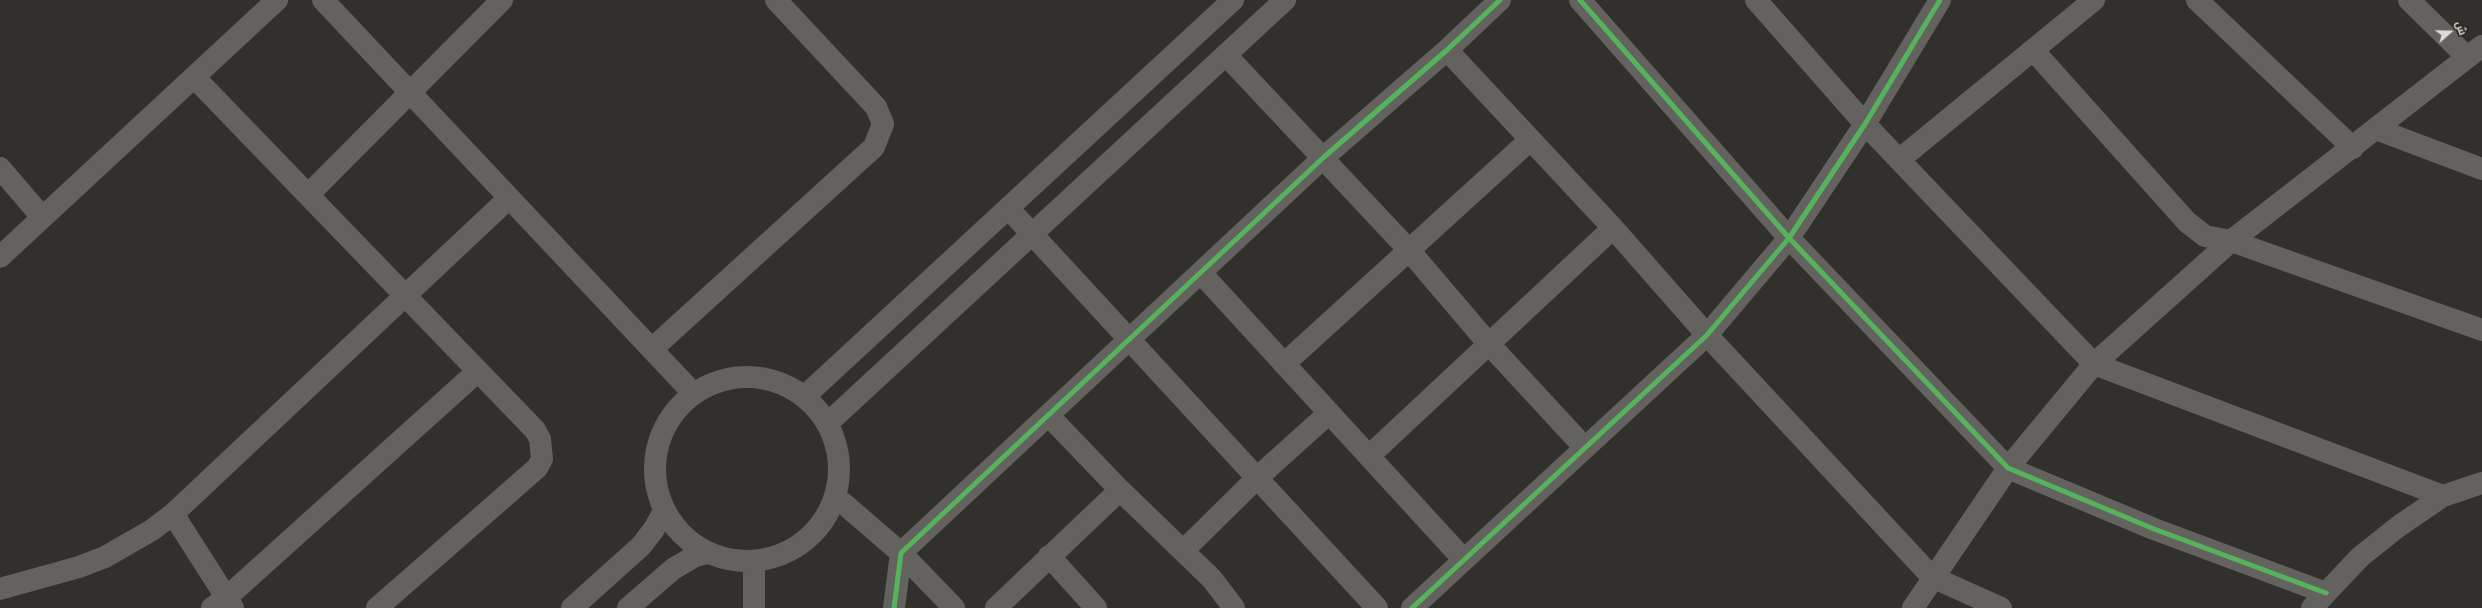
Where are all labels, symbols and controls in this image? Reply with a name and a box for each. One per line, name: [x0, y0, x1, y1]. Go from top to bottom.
north arrow: [2430, 12, 2470, 52]
text: ش: [2453, 19, 2470, 37]

